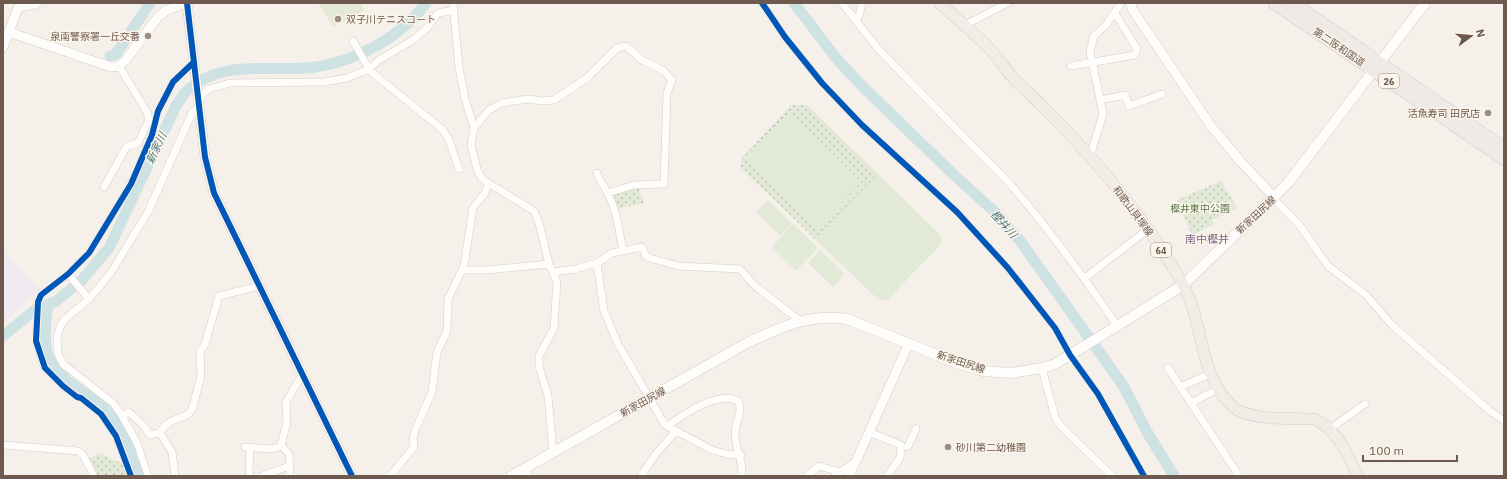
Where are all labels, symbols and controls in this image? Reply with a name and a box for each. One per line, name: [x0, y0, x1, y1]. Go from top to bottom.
place label: 双子川テニスコート: [346, 13, 436, 26]
marker: 双子川テニスコート: [333, 14, 343, 24]
north arrow: [1451, 16, 1491, 56]
street label: 第二阪和国道: [1310, 25, 1368, 69]
text: N: [1473, 27, 1488, 39]
place label: 泉南警察署一丘交番: [50, 30, 140, 43]
marker: 泉南警察署一丘交番: [143, 31, 153, 41]
road number: 26: [1379, 74, 1399, 88]
place label: 活魚寿司 田尻店: [1408, 107, 1480, 120]
marker: 活魚寿司 田尻店: [1483, 108, 1493, 118]
water label: 新家川: [143, 129, 170, 166]
street label: 和歌山貝塚線: [1110, 183, 1156, 239]
street label: 新家田尻線: [1233, 193, 1279, 237]
park label: 樫井東中公園: [1170, 202, 1230, 215]
water label: 樫井川: [988, 207, 1021, 242]
district label: 南中樫井: [1185, 232, 1229, 246]
road number: 64: [1151, 243, 1171, 257]
street label: 新家田尻線: [935, 348, 987, 376]
street label: 新家田尻線: [618, 384, 668, 420]
scale bar: [1363, 437, 1457, 463]
place label: 砂川第二幼稚園: [956, 441, 1026, 454]
marker: 砂川第二幼稚園: [943, 442, 953, 452]
text: 100 m: [1369, 443, 1404, 458]

